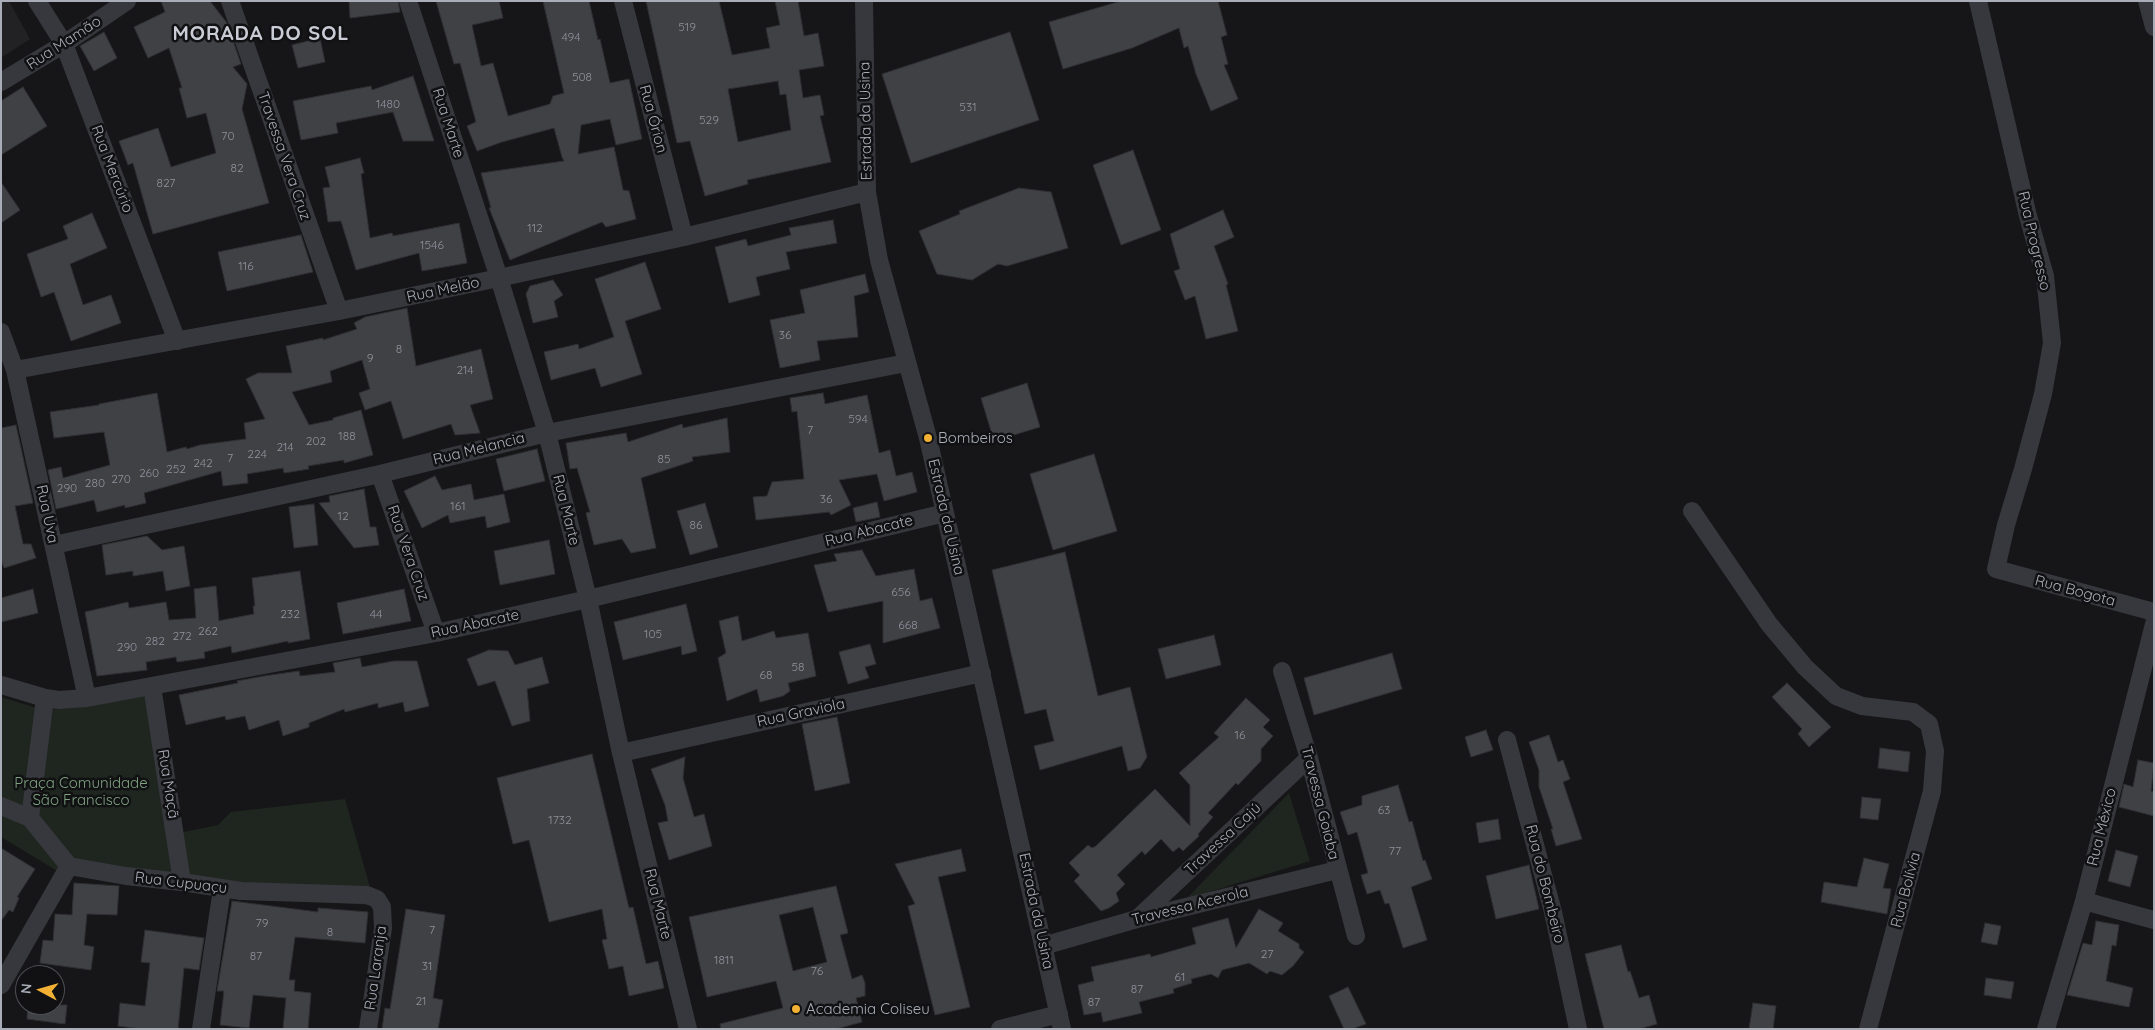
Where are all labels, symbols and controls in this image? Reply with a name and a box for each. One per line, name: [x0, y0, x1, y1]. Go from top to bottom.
street label: Rua Mamão: [23, 12, 105, 74]
house number: 519: [678, 20, 696, 34]
district label: MORADA DO SOL: [171, 22, 351, 46]
house number: 494: [561, 30, 581, 44]
street label: Estrada da Usina: [856, 62, 876, 180]
house number: 508: [572, 70, 592, 84]
street label: Rua Órion: [635, 83, 671, 155]
street label: Rua Marte: [428, 86, 468, 160]
street label: Travessa Vera Cruz: [254, 89, 314, 223]
house number: 1480: [376, 97, 400, 111]
house number: 531: [959, 100, 977, 114]
house number: 529: [699, 113, 719, 127]
street label: Rua Mercúrio: [87, 123, 137, 215]
house number: 70: [221, 129, 235, 143]
house number: 82: [230, 161, 244, 175]
house number: 827: [156, 176, 176, 190]
street label: Rua Progresso: [2014, 190, 2054, 292]
house number: 112: [527, 221, 543, 235]
house number: 1546: [420, 238, 444, 252]
house number: 116: [238, 259, 254, 273]
street label: Rua Melão: [405, 273, 481, 307]
house number: 36: [779, 328, 791, 342]
house number: 8: [396, 342, 402, 356]
house number: 9: [367, 351, 373, 365]
house number: 214: [456, 363, 474, 377]
house number: 594: [848, 412, 868, 426]
house number: 7: [807, 423, 813, 437]
house number: 188: [338, 429, 356, 443]
street label: Rua Melancia: [431, 429, 527, 469]
place label: Bombeiros: [938, 429, 1013, 447]
marker: Bombeiros: [922, 432, 934, 444]
house number: 202: [306, 434, 326, 448]
house number: 214: [276, 440, 294, 454]
house number: 224: [247, 447, 267, 461]
house number: 7: [227, 451, 233, 465]
house number: 85: [657, 452, 671, 466]
house number: 242: [193, 456, 213, 470]
street label: Estrada da Usina: [924, 457, 968, 577]
house number: 252: [166, 462, 186, 476]
house number: 260: [139, 466, 159, 480]
house number: 270: [111, 472, 131, 486]
street label: Rua Marte: [549, 473, 583, 547]
house number: 280: [85, 476, 105, 490]
house number: 290: [57, 481, 77, 495]
street label: Rua Uva: [32, 483, 62, 545]
house number: 36: [820, 492, 832, 506]
house number: 161: [450, 499, 466, 513]
street label: Rua Vera Cruz: [383, 503, 433, 603]
house number: 12: [337, 509, 349, 523]
street label: Rua Abacate: [823, 511, 915, 551]
house number: 86: [690, 518, 702, 532]
street label: Rua Bogota: [2033, 572, 2117, 610]
house number: 656: [891, 585, 911, 599]
street label: Rua Abacate: [429, 606, 521, 642]
house number: 232: [280, 607, 300, 621]
house number: 44: [370, 607, 382, 621]
house number: 668: [898, 618, 918, 632]
house number: 262: [198, 624, 218, 638]
house number: 105: [644, 627, 662, 641]
house number: 272: [172, 629, 192, 643]
house number: 282: [145, 634, 165, 648]
house number: 290: [117, 640, 137, 654]
house number: 58: [791, 660, 805, 674]
house number: 68: [760, 668, 772, 682]
street label: Rua Graviola: [755, 695, 847, 731]
house number: 16: [1235, 728, 1245, 742]
street label: Travessa Goiaba: [1297, 744, 1343, 862]
street label: Rua Maçã: [154, 748, 182, 820]
park label: Praça Comunidade São Francisco: [14, 774, 148, 809]
street label: Rua México: [2084, 786, 2120, 868]
street label: Travessa Cajú: [1181, 799, 1265, 879]
house number: 63: [1378, 803, 1390, 817]
house number: 1732: [548, 813, 572, 827]
street label: Rua do Bombeiro: [1522, 823, 1568, 945]
house number: 77: [1389, 844, 1401, 858]
street label: Rua Bolívia: [1887, 850, 1925, 930]
street label: Estrada da Usina: [1015, 851, 1057, 971]
street label: Rua Marte: [641, 867, 675, 941]
street label: Rua Cupuaçu: [134, 868, 228, 898]
street label: Travessa Acerola: [1130, 883, 1250, 929]
house number: 79: [256, 916, 268, 930]
house number: 7: [429, 923, 435, 937]
house number: 8: [327, 925, 333, 939]
street label: Rua Laranja: [361, 925, 391, 1011]
house number: 27: [1261, 947, 1273, 961]
house number: 87: [250, 949, 262, 963]
house number: 1811: [714, 953, 734, 967]
house number: 31: [422, 959, 432, 973]
house number: 76: [811, 964, 823, 978]
north arrow: [15, 965, 65, 1015]
house number: 61: [1175, 970, 1185, 984]
text: N: [17, 982, 36, 995]
house number: 87: [1131, 982, 1143, 996]
house number: 21: [415, 994, 427, 1008]
house number: 87: [1088, 995, 1100, 1009]
place label: Academia Coliseu: [806, 1000, 930, 1018]
marker: Academia Coliseu: [790, 1003, 802, 1015]

